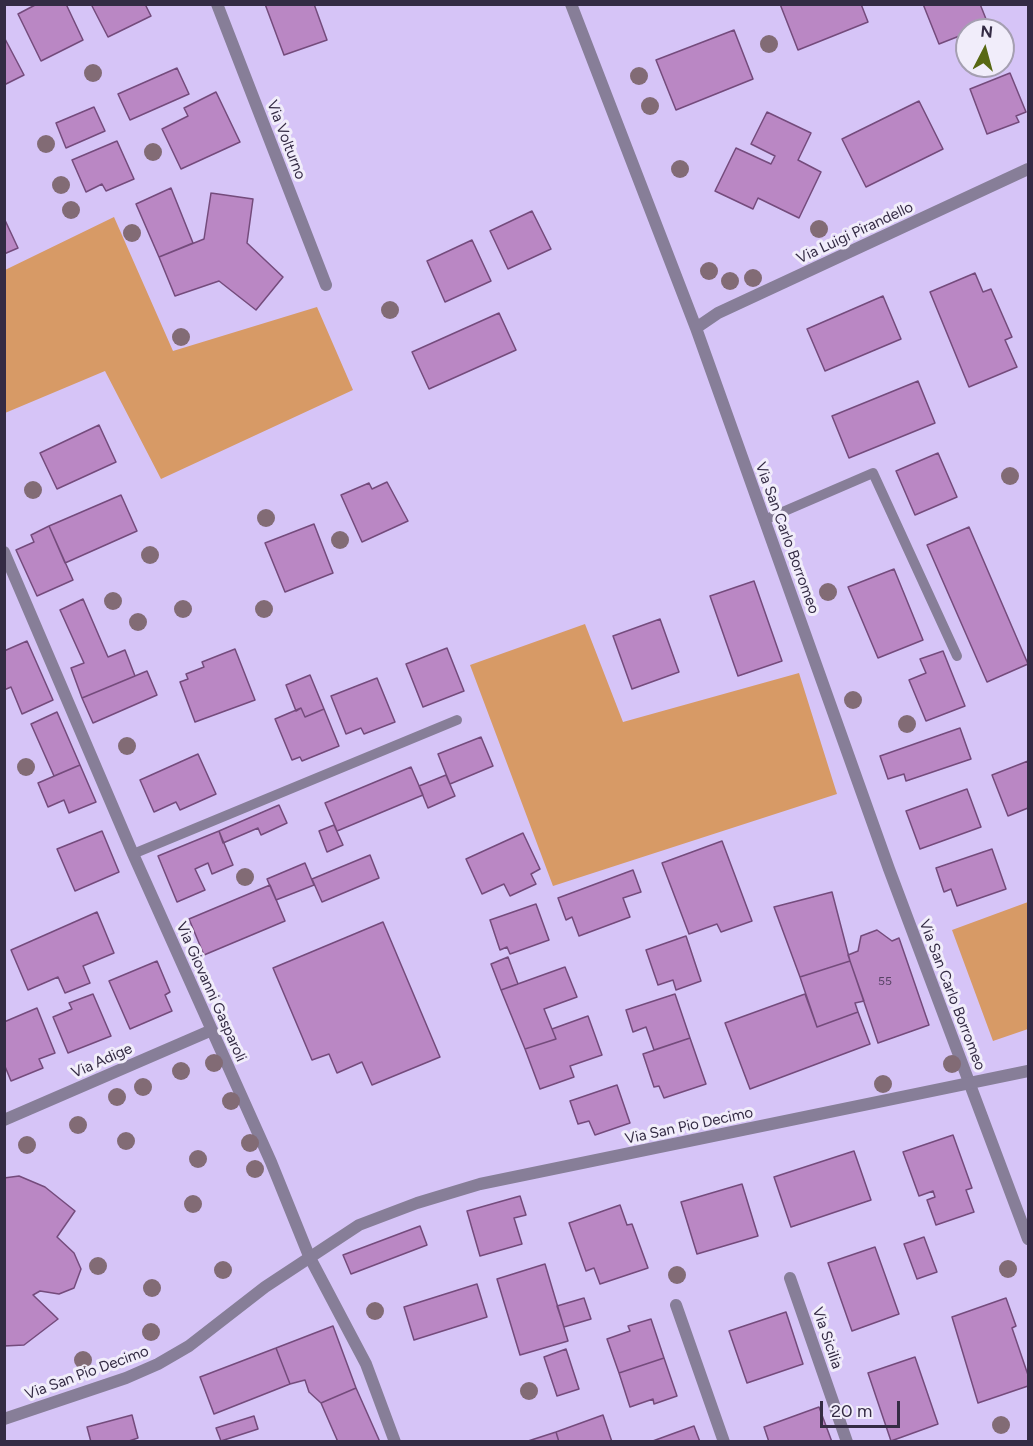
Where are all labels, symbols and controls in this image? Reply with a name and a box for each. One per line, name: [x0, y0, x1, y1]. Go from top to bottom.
north arrow: [955, 18, 1015, 78]
text: N: [980, 21, 994, 42]
street label: Via Volturno: [263, 98, 309, 182]
street label: Via Luigi Pirandello: [794, 198, 916, 268]
street label: Via San Carlo Borromeo: [751, 460, 823, 616]
street label: Via San Carlo Borromeo: [915, 917, 989, 1073]
street label: Via Giovanni Gasparoli: [172, 919, 250, 1065]
house number: 55: [878, 974, 892, 988]
street label: Via Adige: [69, 1040, 135, 1082]
street label: Via San Pio Decimo: [623, 1104, 755, 1148]
street label: Via Sicilia: [808, 1305, 846, 1371]
street label: Via San Pio Decimo: [23, 1342, 151, 1404]
scale bar: [823, 1389, 902, 1427]
text: 20 m: [831, 1400, 872, 1422]

